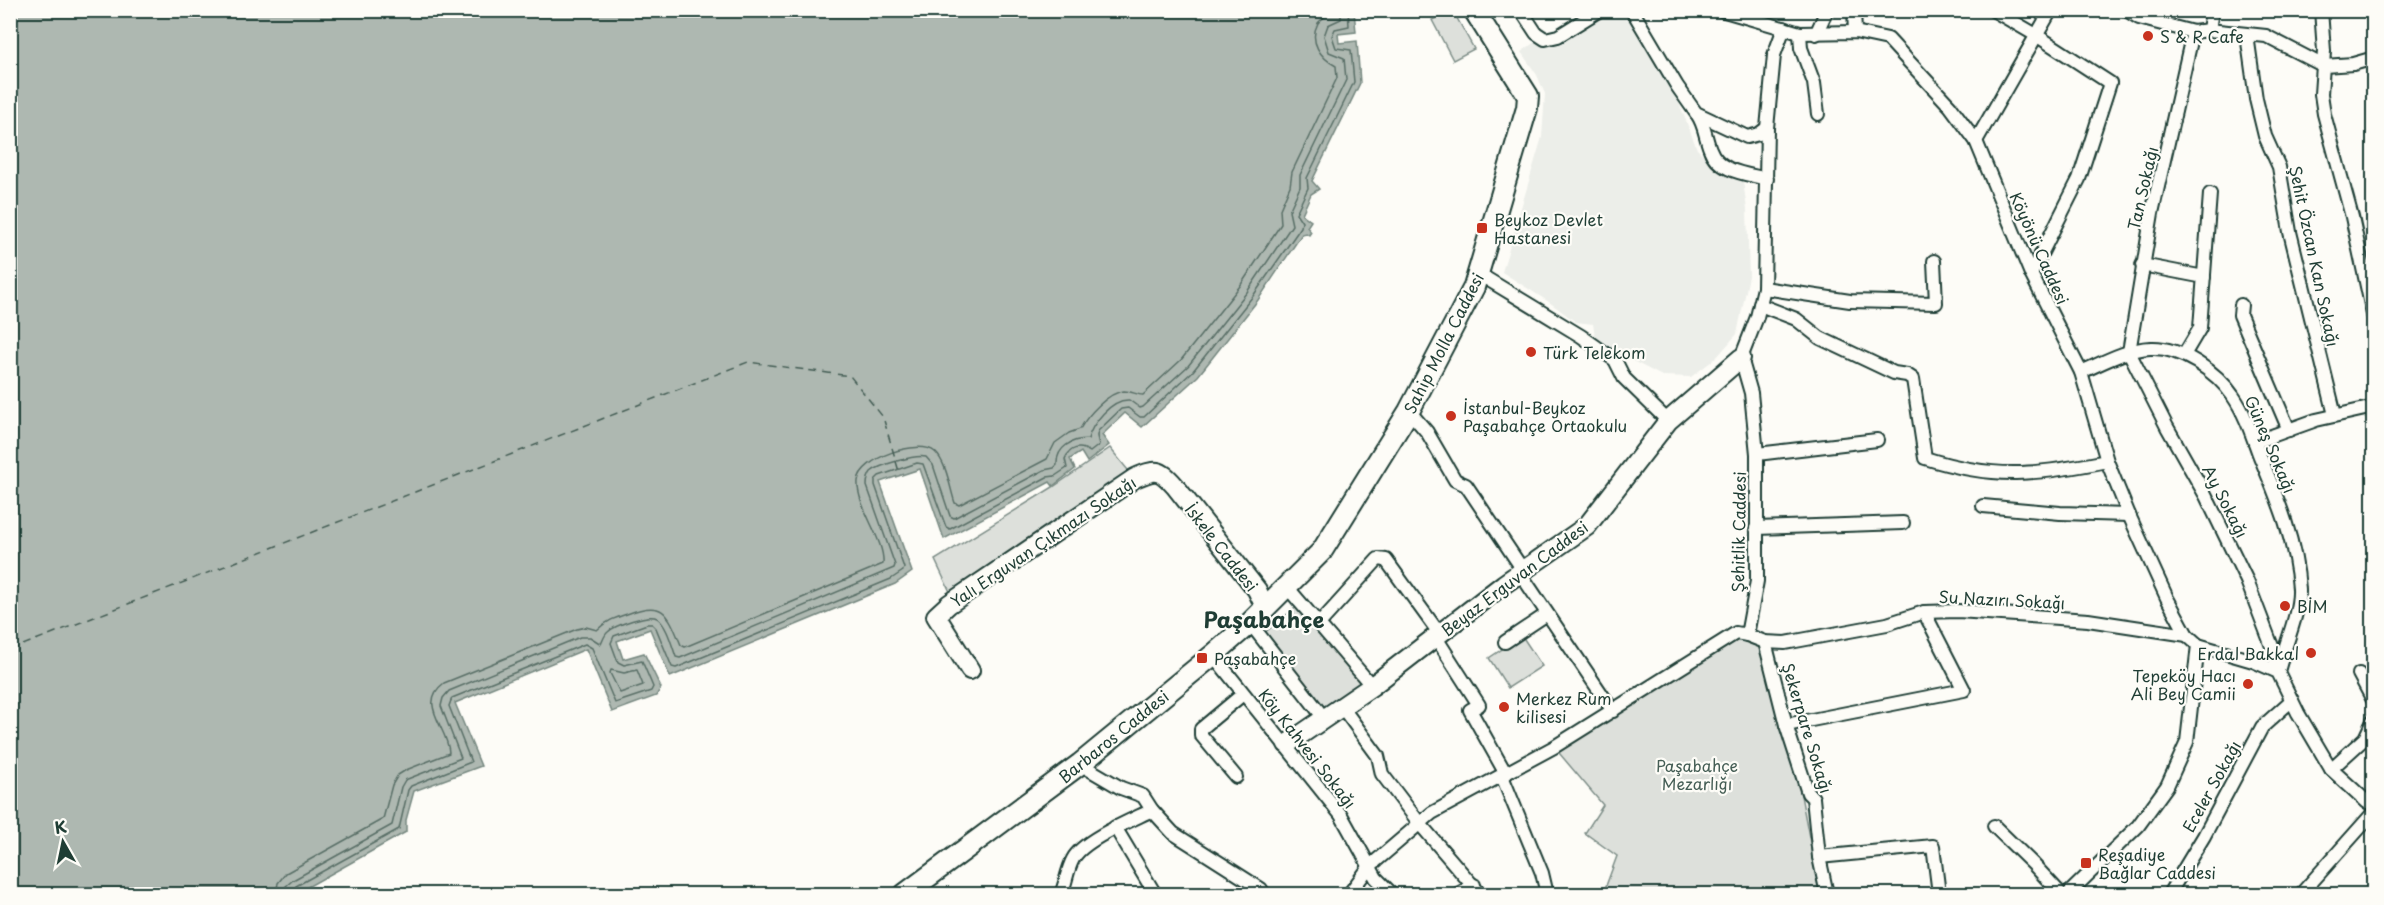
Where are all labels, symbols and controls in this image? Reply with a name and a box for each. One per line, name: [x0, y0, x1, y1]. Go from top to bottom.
place label: S & R Cafe: [2160, 24, 2244, 48]
marker: S & R Cafe: [2141, 29, 2155, 43]
street label: Tan Sokağı: [2121, 144, 2163, 232]
street label: Şehit Özcan Kan Sokağı: [2284, 163, 2346, 349]
street label: Köyönü Caddesi: [2004, 188, 2076, 308]
place label: Beykoz Devlet Hastanesi: [1494, 207, 1604, 249]
marker: Beykoz Devlet Hastanesi: [1475, 221, 1489, 235]
street label: Sahip Molla Caddesi: [1397, 268, 1489, 418]
place label: Türk Telekom: [1543, 340, 1645, 364]
marker: Türk Telekom: [1524, 345, 1538, 359]
street label: Güneş Sokağı: [2240, 391, 2302, 497]
place label: İstanbul-Beykoz Paşabahçe Ortaokulu: [1463, 395, 1627, 437]
marker: İstanbul-Beykoz Paşabahçe Ortaokulu: [1444, 409, 1458, 423]
street label: Ay Sokağı: [2197, 460, 2255, 542]
street label: Yalı Erguvan Çıkmazı Sokağı: [945, 470, 1141, 612]
street label: Şehitlik Caddesi: [1725, 471, 1751, 593]
street label: İskele Caddesi: [1180, 498, 1264, 596]
street label: Beyaz Erguvan Caddesi: [1435, 515, 1593, 641]
street label: Su Nazırı Sokağı: [1938, 584, 2066, 614]
place label: BİM: [2297, 594, 2328, 618]
marker: BİM: [2278, 599, 2292, 613]
district label: Paşabahçe: [1204, 602, 1324, 635]
place label: Erdal Bakkal: [2197, 641, 2299, 665]
place label: Paşabahçe: [1214, 646, 1296, 670]
marker: Erdal Bakkal: [2304, 646, 2318, 660]
marker: Paşabahçe: [1195, 651, 1209, 665]
street label: Şekerpare Sokağı: [1777, 660, 1839, 796]
place label: Tepeköy Hacı Ali Bey Camii: [2131, 663, 2236, 705]
marker: Tepeköy Hacı Ali Bey Camii: [2241, 677, 2255, 691]
street label: Köy Kahvesi Sokağı: [1254, 683, 1362, 813]
street label: Barbaros Caddesi: [1053, 684, 1173, 788]
place label: Merkez Rum kilisesi: [1516, 686, 1612, 728]
marker: Merkez Rum kilisesi: [1497, 700, 1511, 714]
street label: Eceler Sokağı: [2176, 736, 2246, 836]
park label: Paşabahçe Mezarlığı: [1656, 753, 1738, 795]
north arrow: [33, 812, 93, 872]
text: K: [53, 813, 68, 839]
place label: Reşadiye Bağlar Caddesi: [2098, 842, 2216, 884]
marker: Reşadiye Bağlar Caddesi: [2079, 856, 2093, 870]

